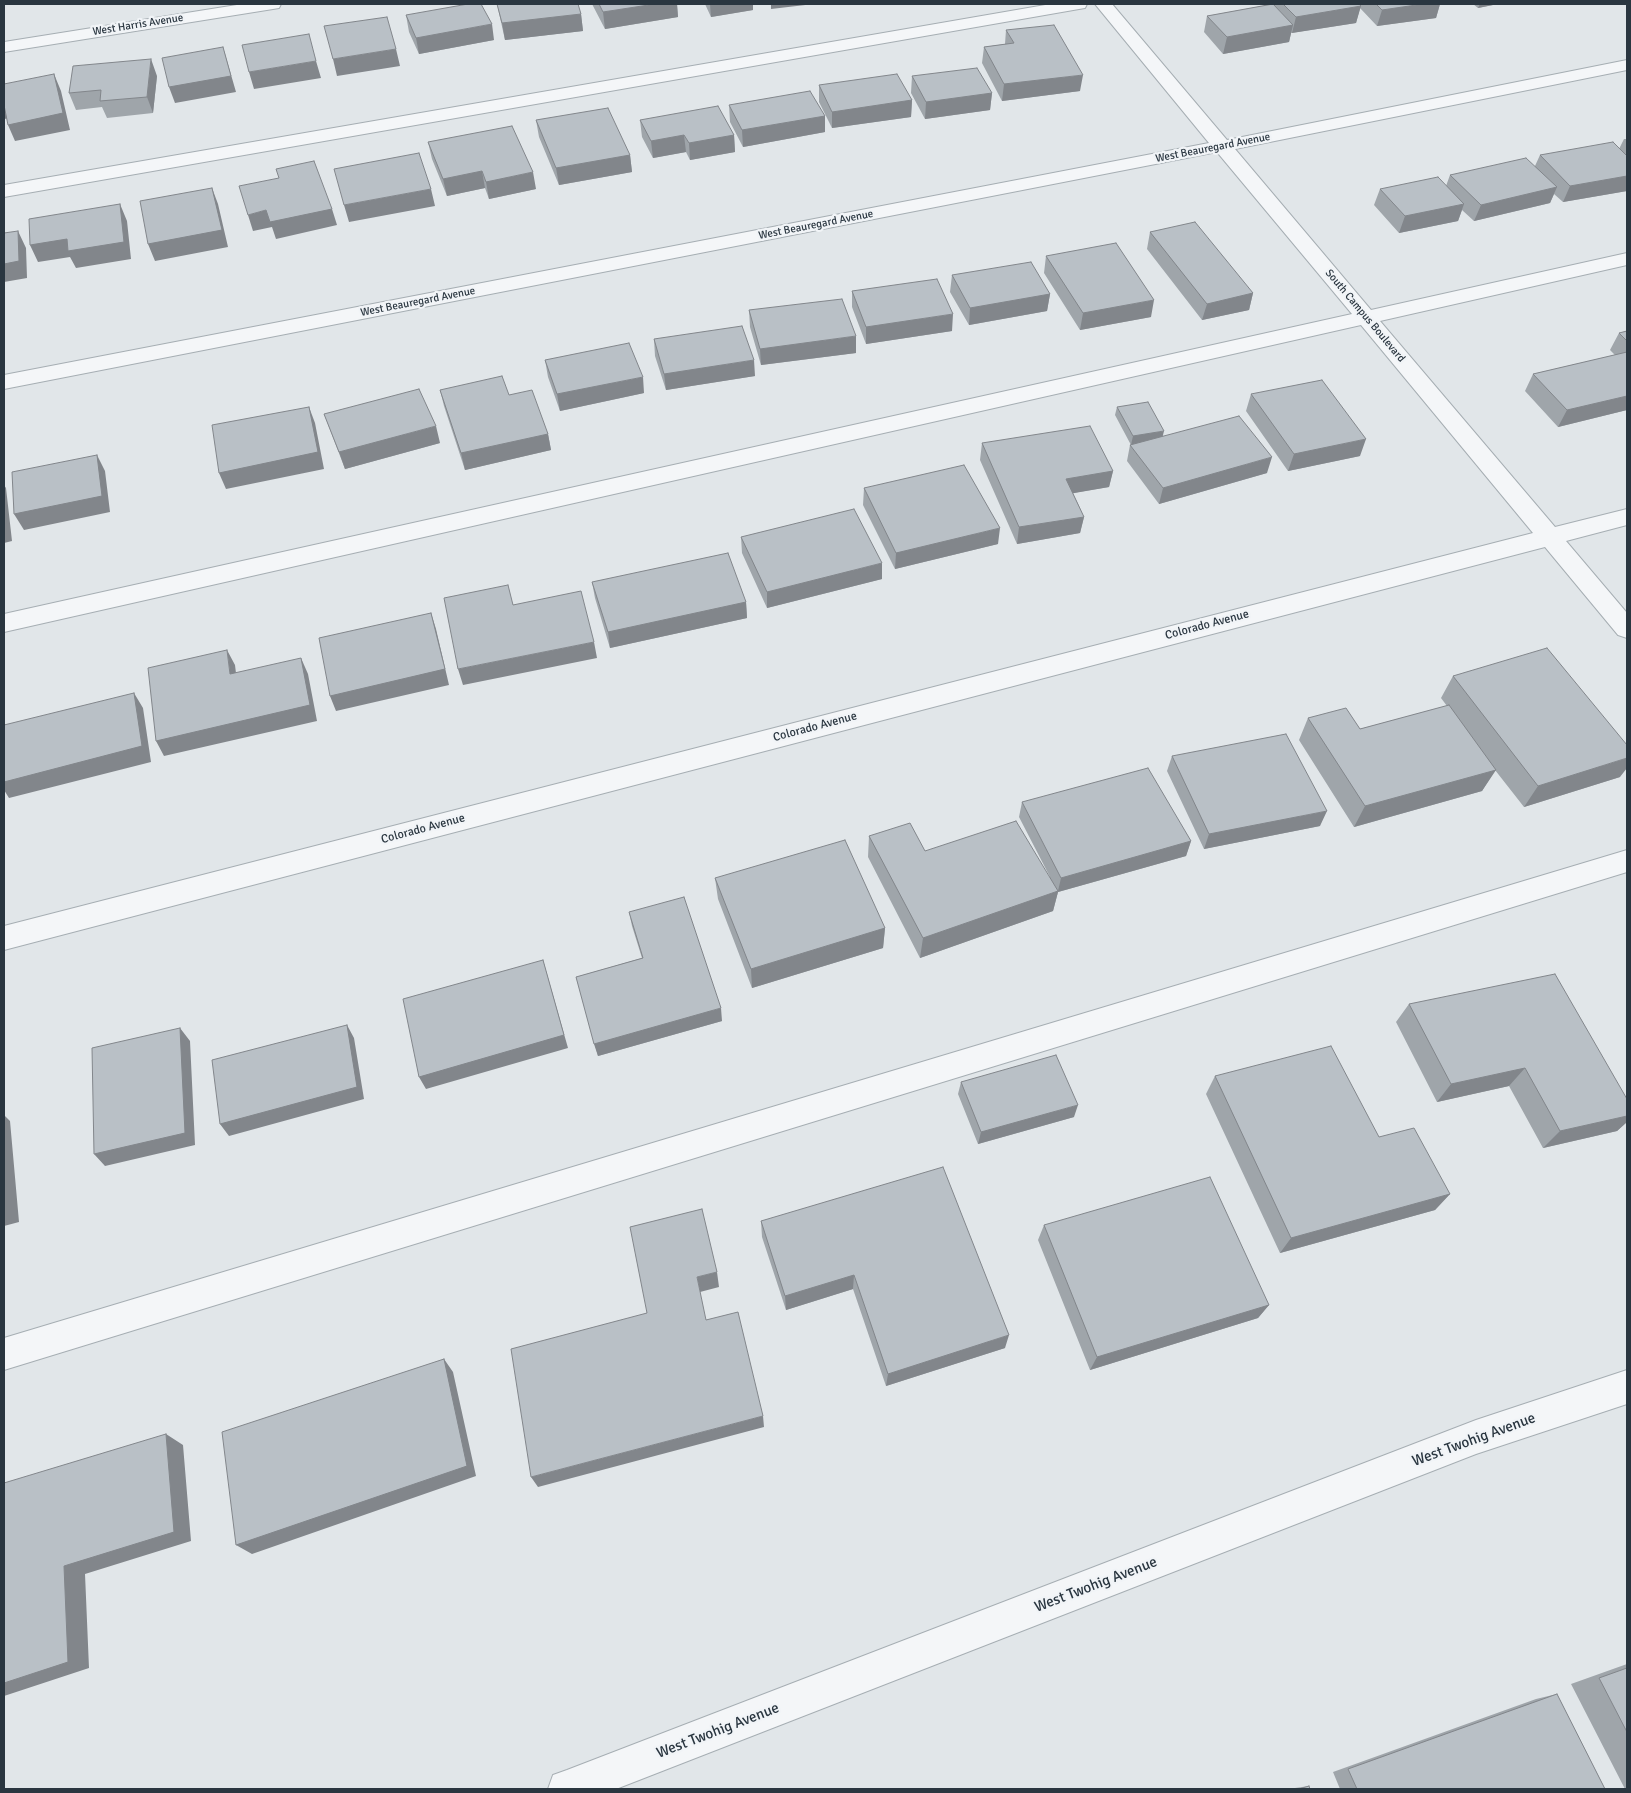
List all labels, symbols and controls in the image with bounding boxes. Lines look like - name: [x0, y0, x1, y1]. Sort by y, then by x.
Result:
- street label: West Harris Avenue: [92, 11, 184, 39]
- street label: West Beauregard Avenue: [1155, 130, 1271, 166]
- street label: West Beauregard Avenue: [758, 207, 874, 243]
- street label: South Campus Boulevard: [1322, 267, 1408, 365]
- street label: West Beauregard Avenue: [360, 284, 476, 320]
- street label: Colorado Avenue: [1164, 607, 1250, 643]
- street label: Colorado Avenue: [772, 709, 858, 745]
- street label: Colorado Avenue: [380, 811, 466, 847]
- street label: West Twohig Avenue: [1410, 1409, 1538, 1471]
- street label: West Twohig Avenue: [1032, 1553, 1160, 1617]
- street label: West Twohig Avenue: [654, 1699, 782, 1763]

